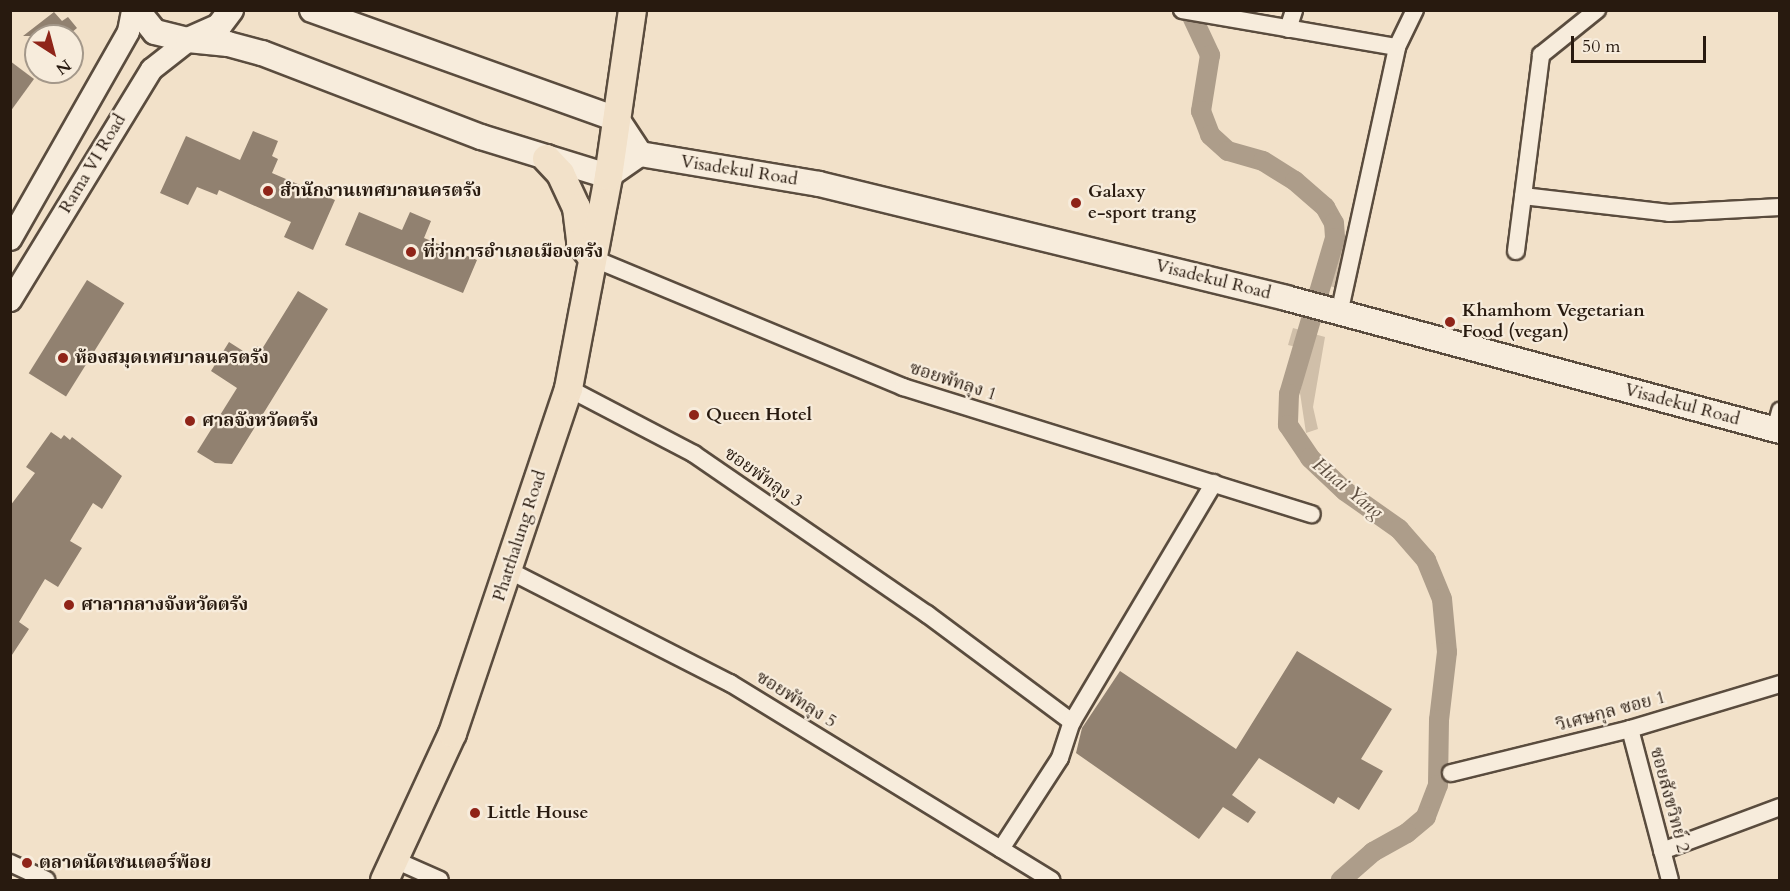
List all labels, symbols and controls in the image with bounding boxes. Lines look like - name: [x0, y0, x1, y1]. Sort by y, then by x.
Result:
- north arrow: [24, 24, 84, 84]
- scale bar: [1574, 24, 1709, 62]
- text: 50 m: [1582, 34, 1621, 59]
- text: N: [51, 54, 75, 80]
- street label: Rama VI Road: [55, 111, 131, 217]
- street label: Visadekul Road: [679, 151, 799, 191]
- place label: สำนักงานเทศบาลนครตรัง: [280, 180, 481, 202]
- place label: Galaxy e-sport trang: [1088, 182, 1196, 224]
- marker: สำนักงานเทศบาลนครตรัง: [261, 184, 275, 198]
- marker: Galaxy e-sport trang: [1069, 196, 1083, 210]
- place label: ที่ว่าการอำเภอเมืองตรัง: [423, 241, 603, 263]
- marker: ที่ว่าการอำเภอเมืองตรัง: [404, 245, 418, 259]
- street label: Visadekul Road: [1153, 255, 1273, 305]
- place label: Khamhom Vegetarian Food (vegan): [1462, 301, 1645, 344]
- marker: Khamhom Vegetarian Food (vegan): [1443, 315, 1457, 329]
- place label: ห้องสมุดเทศบาลนครตรัง: [75, 347, 269, 369]
- marker: ห้องสมุดเทศบาลนครตรัง: [56, 351, 70, 365]
- street label: ซอยพัทลุง 1: [907, 358, 999, 406]
- street label: Visadekul Road: [1622, 379, 1742, 431]
- place label: Queen Hotel: [706, 404, 812, 426]
- marker: Queen Hotel: [687, 408, 701, 422]
- place label: ศาลจังหวัดตรัง: [202, 410, 319, 432]
- marker: ศาลจังหวัดตรัง: [183, 414, 197, 428]
- street label: ซอยพัทลุง 3: [720, 443, 806, 513]
- water label: Huai Yang: [1308, 452, 1388, 524]
- street label: Phatthalung Road: [489, 468, 551, 604]
- place label: ศาลากลางจังหวัดตรัง: [81, 594, 248, 616]
- marker: ศาลากลางจังหวัดตรัง: [62, 598, 76, 612]
- street label: ซอยพัทลุง 5: [752, 667, 840, 733]
- street label: วิเศษกุล ซอย 1: [1554, 687, 1668, 737]
- street label: ซอยสังขวิทย์ 2: [1645, 745, 1693, 855]
- place label: Little House: [487, 802, 588, 824]
- marker: Little House: [468, 806, 482, 820]
- place label: ตลาดนัดเซนเตอร์พ้อย: [39, 852, 211, 874]
- marker: ตลาดนัดเซนเตอร์พ้อย: [20, 856, 34, 870]

